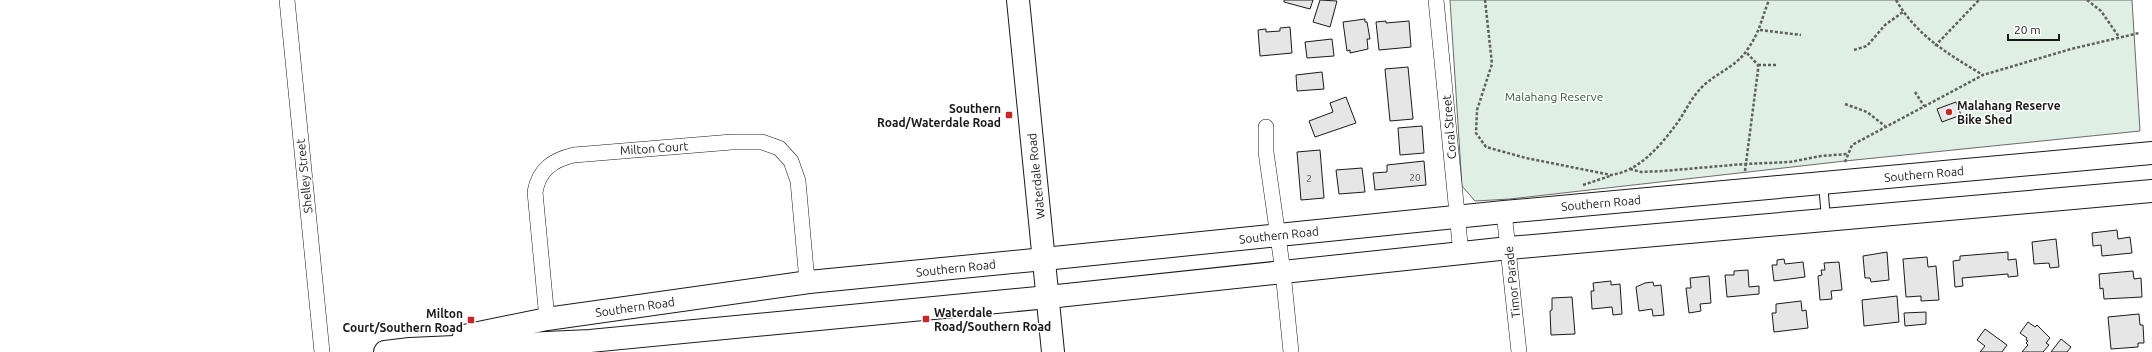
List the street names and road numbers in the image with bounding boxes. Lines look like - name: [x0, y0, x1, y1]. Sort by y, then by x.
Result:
- street label: Coral Street: [1440, 94, 1458, 160]
- street label: Waterdale Road: [1025, 132, 1047, 220]
- street label: Shelley Street: [294, 138, 314, 214]
- street label: Milton Court: [619, 139, 689, 157]
- street label: Southern Road: [1884, 164, 1964, 184]
- street label: Southern Road: [1561, 193, 1641, 213]
- street label: Southern Road: [1238, 224, 1320, 246]
- street label: Timor Parade: [1502, 245, 1522, 319]
- street label: Southern Road: [915, 257, 997, 279]
- street label: Southern Road: [594, 295, 676, 319]

